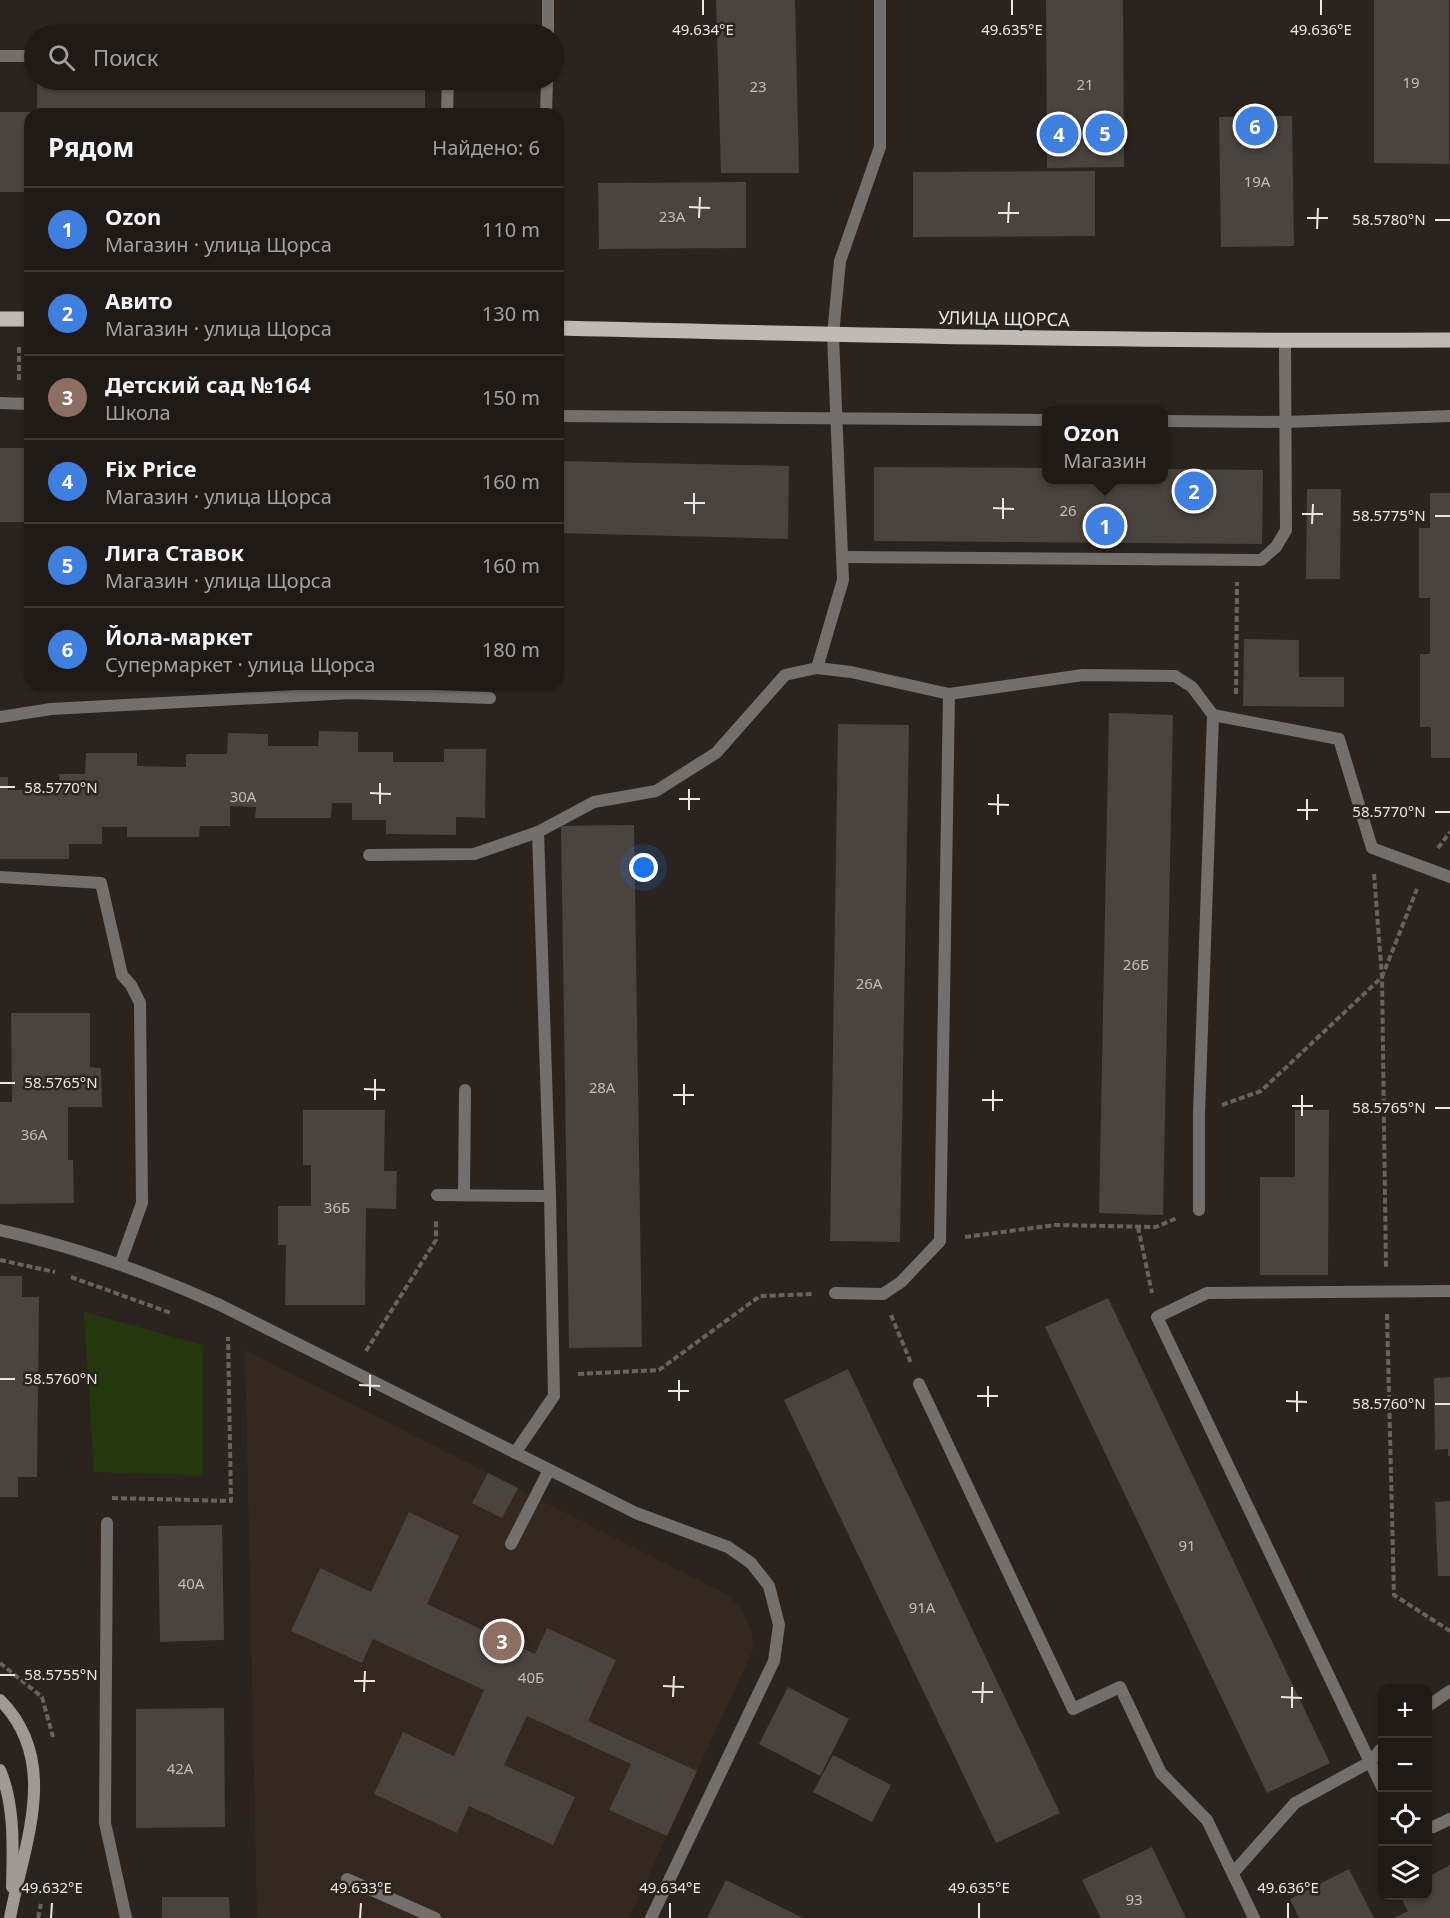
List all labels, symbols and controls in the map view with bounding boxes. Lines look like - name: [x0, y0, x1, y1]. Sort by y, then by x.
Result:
- text: 49.634°E: [672, 19, 734, 39]
- text: 49.635°E: [981, 19, 1043, 39]
- text: 49.636°E: [1290, 19, 1352, 39]
- search box: [24, 24, 564, 90]
- icon: search: [45, 41, 78, 74]
- text: Поиск: [93, 42, 158, 72]
- house number: 19: [1402, 72, 1420, 92]
- house number: 21: [1076, 74, 1094, 94]
- house number: 23: [749, 76, 767, 96]
- pin: 6: [1236, 104, 1274, 148]
- pin: 5: [1086, 110, 1124, 156]
- pin: 4: [1040, 112, 1078, 156]
- text: Рядом: [48, 129, 134, 165]
- text: Найдено: 6: [432, 134, 540, 161]
- house number: 19А: [1244, 171, 1271, 191]
- text: Ozon: [105, 201, 161, 231]
- house number: 23А: [659, 206, 686, 226]
- text: 58.5780°N: [1352, 209, 1426, 229]
- text: 1: [62, 216, 73, 243]
- text: 110 m: [482, 216, 540, 243]
- text: Магазин · улица Щорса: [105, 231, 332, 258]
- text: Авито: [105, 285, 173, 315]
- text: 2: [62, 300, 73, 327]
- text: 130 m: [482, 300, 540, 327]
- street label: УЛИЦА ЩОРСА: [938, 305, 1070, 331]
- text: Магазин · улица Щорса: [105, 315, 332, 342]
- text: Детский сад №164: [105, 369, 311, 399]
- text: 3: [62, 384, 73, 411]
- text: 150 m: [482, 384, 540, 411]
- text: Школа: [105, 399, 171, 426]
- popup: [1042, 406, 1168, 484]
- text: Ozon: [1063, 417, 1120, 447]
- text: Магазин: [1063, 447, 1147, 474]
- text: Fix Price: [105, 453, 197, 483]
- text: 4: [62, 468, 73, 495]
- text: 160 m: [482, 468, 540, 495]
- pin: 2: [1174, 468, 1214, 514]
- text: Магазин · улица Щорса: [105, 483, 332, 510]
- house number: 26: [1059, 500, 1077, 520]
- pin: 1: [1086, 504, 1124, 548]
- text: 58.5775°N: [1352, 505, 1426, 525]
- text: Лига Ставок: [105, 537, 244, 567]
- text: 5: [62, 552, 73, 579]
- text: 160 m: [482, 552, 540, 579]
- text: Магазин · улица Щорса: [105, 567, 332, 594]
- text: Йола-маркет: [105, 621, 252, 651]
- text: 6: [62, 636, 73, 663]
- text: 180 m: [482, 636, 540, 663]
- text: Супермаркет · улица Щорса: [105, 651, 375, 678]
- text: 58.5770°N: [24, 777, 98, 797]
- house number: 30А: [230, 786, 257, 806]
- text: 58.5770°N: [1352, 801, 1426, 821]
- your location: [629, 853, 658, 882]
- house number: 26Б: [1123, 954, 1149, 974]
- house number: 26А: [856, 973, 883, 993]
- text: 58.5765°N: [24, 1072, 98, 1092]
- house number: 28А: [589, 1077, 616, 1097]
- text: 58.5765°N: [1352, 1097, 1426, 1117]
- house number: 36А: [21, 1124, 48, 1144]
- house number: 36Б: [324, 1197, 350, 1217]
- text: 58.5760°N: [24, 1368, 98, 1388]
- text: 58.5760°N: [1352, 1393, 1426, 1413]
- house number: 91: [1178, 1535, 1196, 1555]
- house number: 40А: [178, 1573, 205, 1593]
- house number: 91А: [909, 1597, 936, 1617]
- pin: 3: [482, 1618, 522, 1664]
- text: 58.5755°N: [24, 1664, 98, 1684]
- house number: 40Б: [518, 1667, 544, 1687]
- map controls: [1378, 1684, 1432, 1900]
- button: +: [1378, 1684, 1432, 1738]
- button: −: [1378, 1738, 1432, 1792]
- house number: 42А: [167, 1758, 194, 1778]
- button: locate: [1378, 1792, 1432, 1846]
- button: layers: [1378, 1846, 1432, 1900]
- text: 49.632°E: [21, 1877, 83, 1897]
- text: 49.633°E: [330, 1877, 392, 1897]
- text: 49.634°E: [639, 1877, 701, 1897]
- text: 49.635°E: [948, 1877, 1010, 1897]
- text: 49.636°E: [1257, 1877, 1319, 1897]
- house number: 93: [1125, 1889, 1143, 1909]

